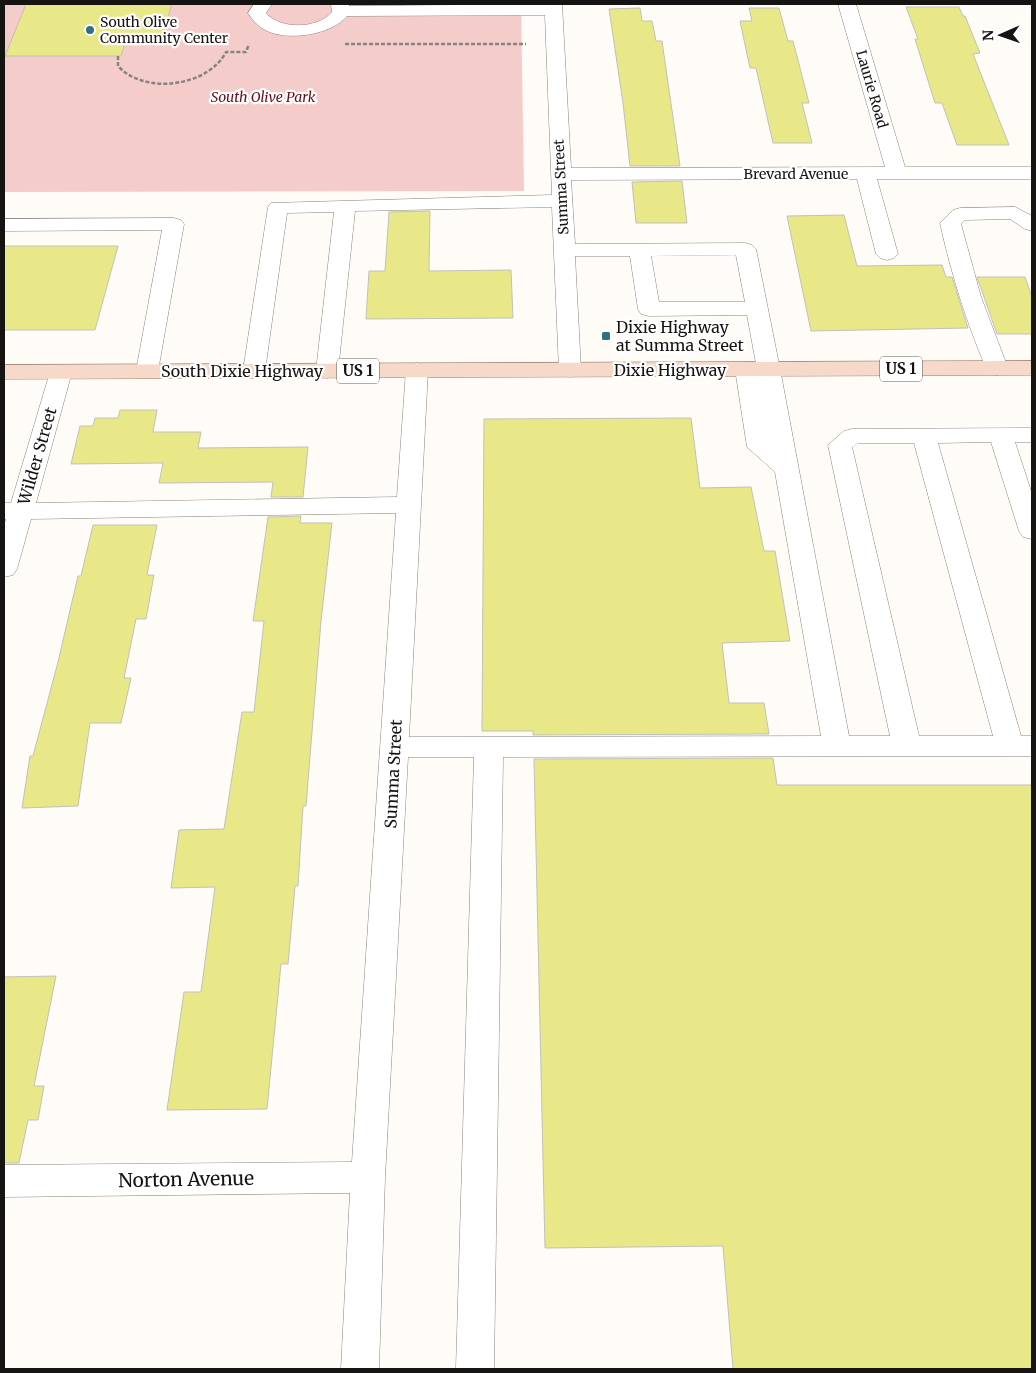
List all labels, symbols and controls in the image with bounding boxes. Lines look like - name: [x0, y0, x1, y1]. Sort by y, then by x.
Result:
- north arrow: [976, 10, 1026, 60]
- place label: South Olive Community Center: [100, 13, 228, 47]
- marker: South Olive Community Center: [84, 24, 96, 36]
- text: N: [979, 30, 997, 41]
- street label: Laurie Road: [852, 48, 892, 131]
- park label: South Olive Park: [211, 88, 316, 106]
- street label: Summa Street: [549, 138, 572, 235]
- street label: Brevard Avenue: [744, 165, 848, 183]
- place label: Dixie Highway at Summa Street: [616, 317, 744, 355]
- marker: Dixie Highway at Summa Street: [600, 330, 612, 342]
- road number: US 1: [880, 356, 922, 382]
- road number: US 1: [337, 358, 379, 384]
- street label: Dixie Highway: [614, 360, 727, 380]
- street label: South Dixie Highway: [161, 361, 324, 381]
- street label: Wilder Street: [13, 404, 61, 508]
- street label: Summa Street: [380, 718, 406, 829]
- street label: Norton Avenue: [118, 1166, 254, 1192]

